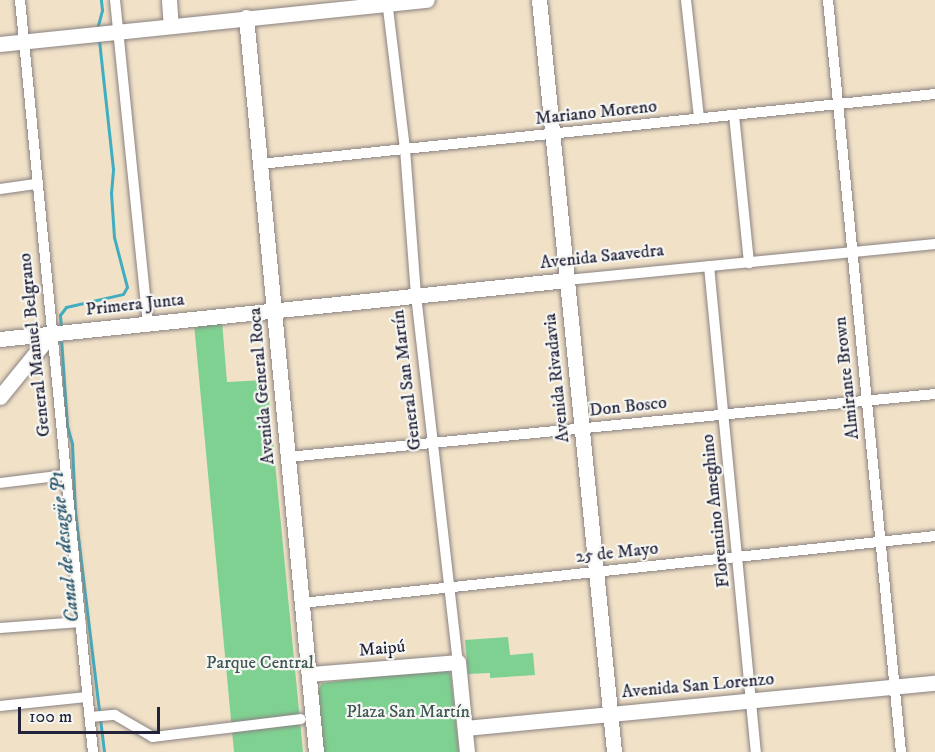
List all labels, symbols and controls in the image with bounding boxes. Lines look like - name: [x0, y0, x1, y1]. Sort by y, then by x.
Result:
- street label: Mariano Moreno: [534, 96, 658, 130]
- street label: Avenida Saavedra: [539, 240, 665, 274]
- street label: General Manuel Belgrano: [15, 252, 55, 438]
- street label: Primera Junta: [85, 289, 185, 321]
- street label: Avenida General Roca: [244, 307, 280, 465]
- street label: General San Martín: [388, 309, 426, 451]
- street label: Avenida Rivadavia: [539, 312, 575, 444]
- street label: Almirante Brown: [830, 316, 864, 440]
- street label: Don Bosco: [588, 392, 668, 422]
- street label: Florentino Ameghino: [697, 433, 735, 589]
- water label: Canal de desagüe P1: [45, 470, 85, 624]
- street label: 25 de Mayo: [575, 538, 659, 568]
- street label: Maipú: [358, 636, 406, 662]
- park label: Parque Central: [206, 652, 314, 674]
- street label: Avenida San Lorenzo: [621, 669, 775, 703]
- scale bar: [21, 695, 164, 733]
- park label: Plaza San Martín: [346, 701, 470, 723]
- text: 100 m: [29, 706, 72, 728]

